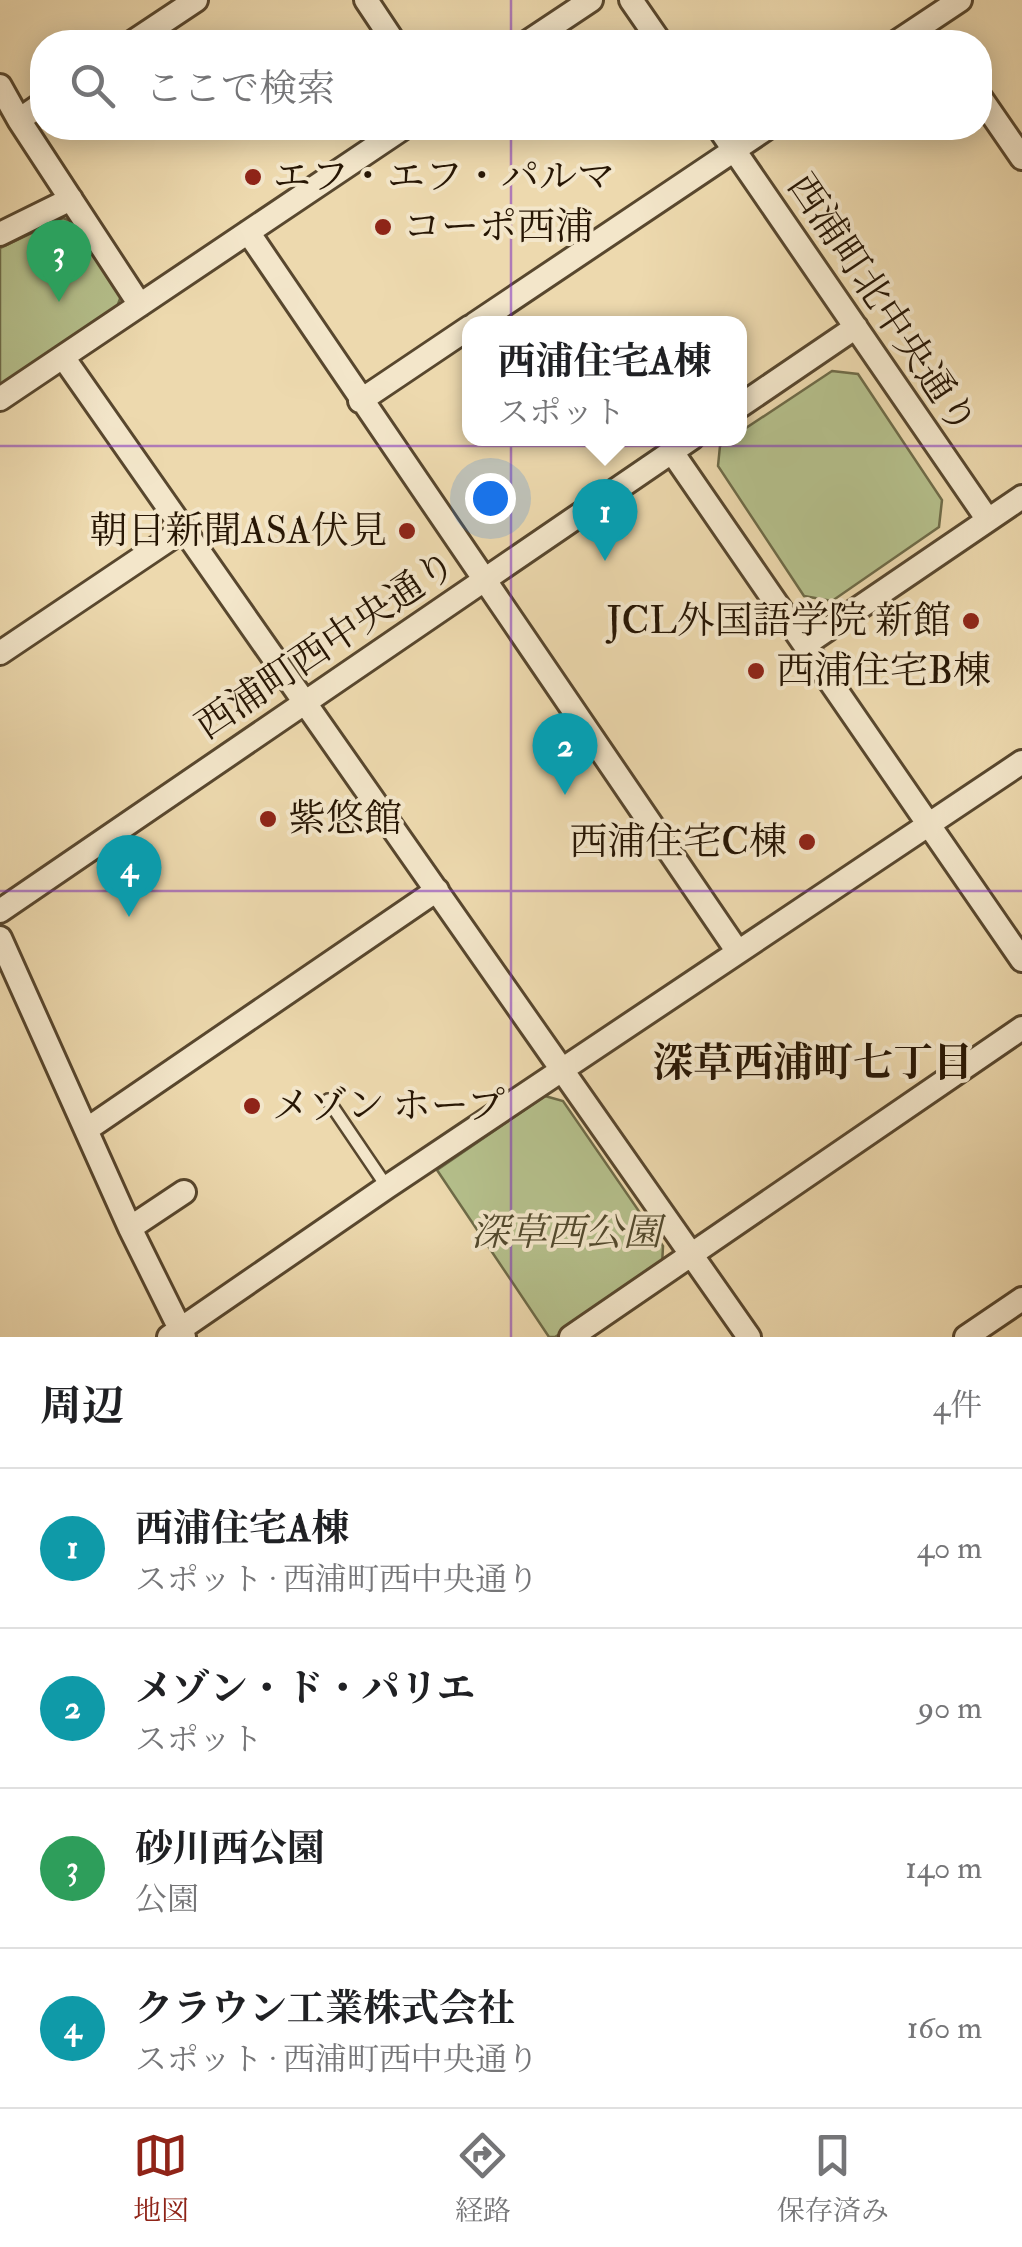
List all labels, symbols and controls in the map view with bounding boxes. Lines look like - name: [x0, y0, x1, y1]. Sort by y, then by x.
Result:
- search box: [30, 30, 992, 140]
- icon: search: [65, 58, 120, 113]
- text: ここで検索: [145, 65, 335, 113]
- place label: エフ・エフ・パルマ: [273, 153, 615, 201]
- street label: 西浦町北中央通り: [777, 165, 987, 443]
- marker: エフ・エフ・パルマ: [242, 166, 264, 188]
- place label: コーポ西浦: [403, 203, 593, 251]
- marker: コーポ西浦: [372, 216, 394, 238]
- pin: 3: [27, 220, 92, 302]
- popup: [462, 316, 747, 446]
- text: 西浦住宅A棟: [497, 338, 712, 386]
- text: スポット: [497, 393, 625, 433]
- your location: [465, 473, 516, 524]
- pin: 1: [572, 478, 638, 561]
- place label: 朝日新聞ASA伏見: [90, 507, 387, 555]
- marker: 朝日新聞ASA伏見: [396, 520, 418, 542]
- street label: 西浦町西中央通り: [187, 540, 465, 750]
- place label: JCL外国語学院 新館: [606, 597, 951, 645]
- marker: JCL外国語学院 新館: [960, 610, 982, 632]
- place label: 西浦住宅B棟: [776, 647, 991, 695]
- marker: 西浦住宅B棟: [745, 660, 767, 682]
- pin: 2: [532, 712, 598, 795]
- place label: 紫悠館: [288, 795, 402, 843]
- marker: 紫悠館: [257, 808, 279, 830]
- place label: 西浦住宅C棟: [569, 818, 787, 866]
- marker: 西浦住宅C棟: [796, 831, 818, 853]
- pin: 4: [96, 834, 162, 917]
- district label: 深草西浦町七丁目: [653, 1038, 973, 1089]
- place label: メゾン ホープ: [272, 1082, 505, 1130]
- marker: メゾン ホープ: [241, 1095, 263, 1117]
- park label: 深草西公園: [471, 1209, 667, 1257]
- text: 周辺: [40, 1381, 124, 1433]
- text: 4件: [933, 1386, 982, 1426]
- text: 西浦住宅A棟: [135, 1505, 349, 1553]
- text: 1: [67, 1528, 78, 1568]
- text: 40 m: [917, 1528, 982, 1568]
- text: スポット · 西浦町西中央通り: [135, 1560, 539, 1600]
- text: メゾン・ド・パリエ: [135, 1665, 475, 1713]
- text: 2: [64, 1688, 81, 1728]
- text: 90 m: [918, 1688, 982, 1728]
- text: スポット: [135, 1720, 263, 1760]
- text: 砂川西公園: [135, 1825, 325, 1873]
- text: 3: [66, 1848, 79, 1888]
- text: 140 m: [905, 1848, 982, 1888]
- text: 公園: [135, 1880, 199, 1920]
- text: クラウン工業株式会社: [135, 1985, 515, 2033]
- text: 4: [64, 2008, 81, 2048]
- text: 160 m: [907, 2008, 982, 2048]
- text: スポット · 西浦町西中央通り: [135, 2040, 539, 2080]
- tab: 地図: [133, 2128, 189, 2229]
- tab: 経路: [455, 2128, 511, 2229]
- tab: 保存済み: [777, 2128, 889, 2229]

